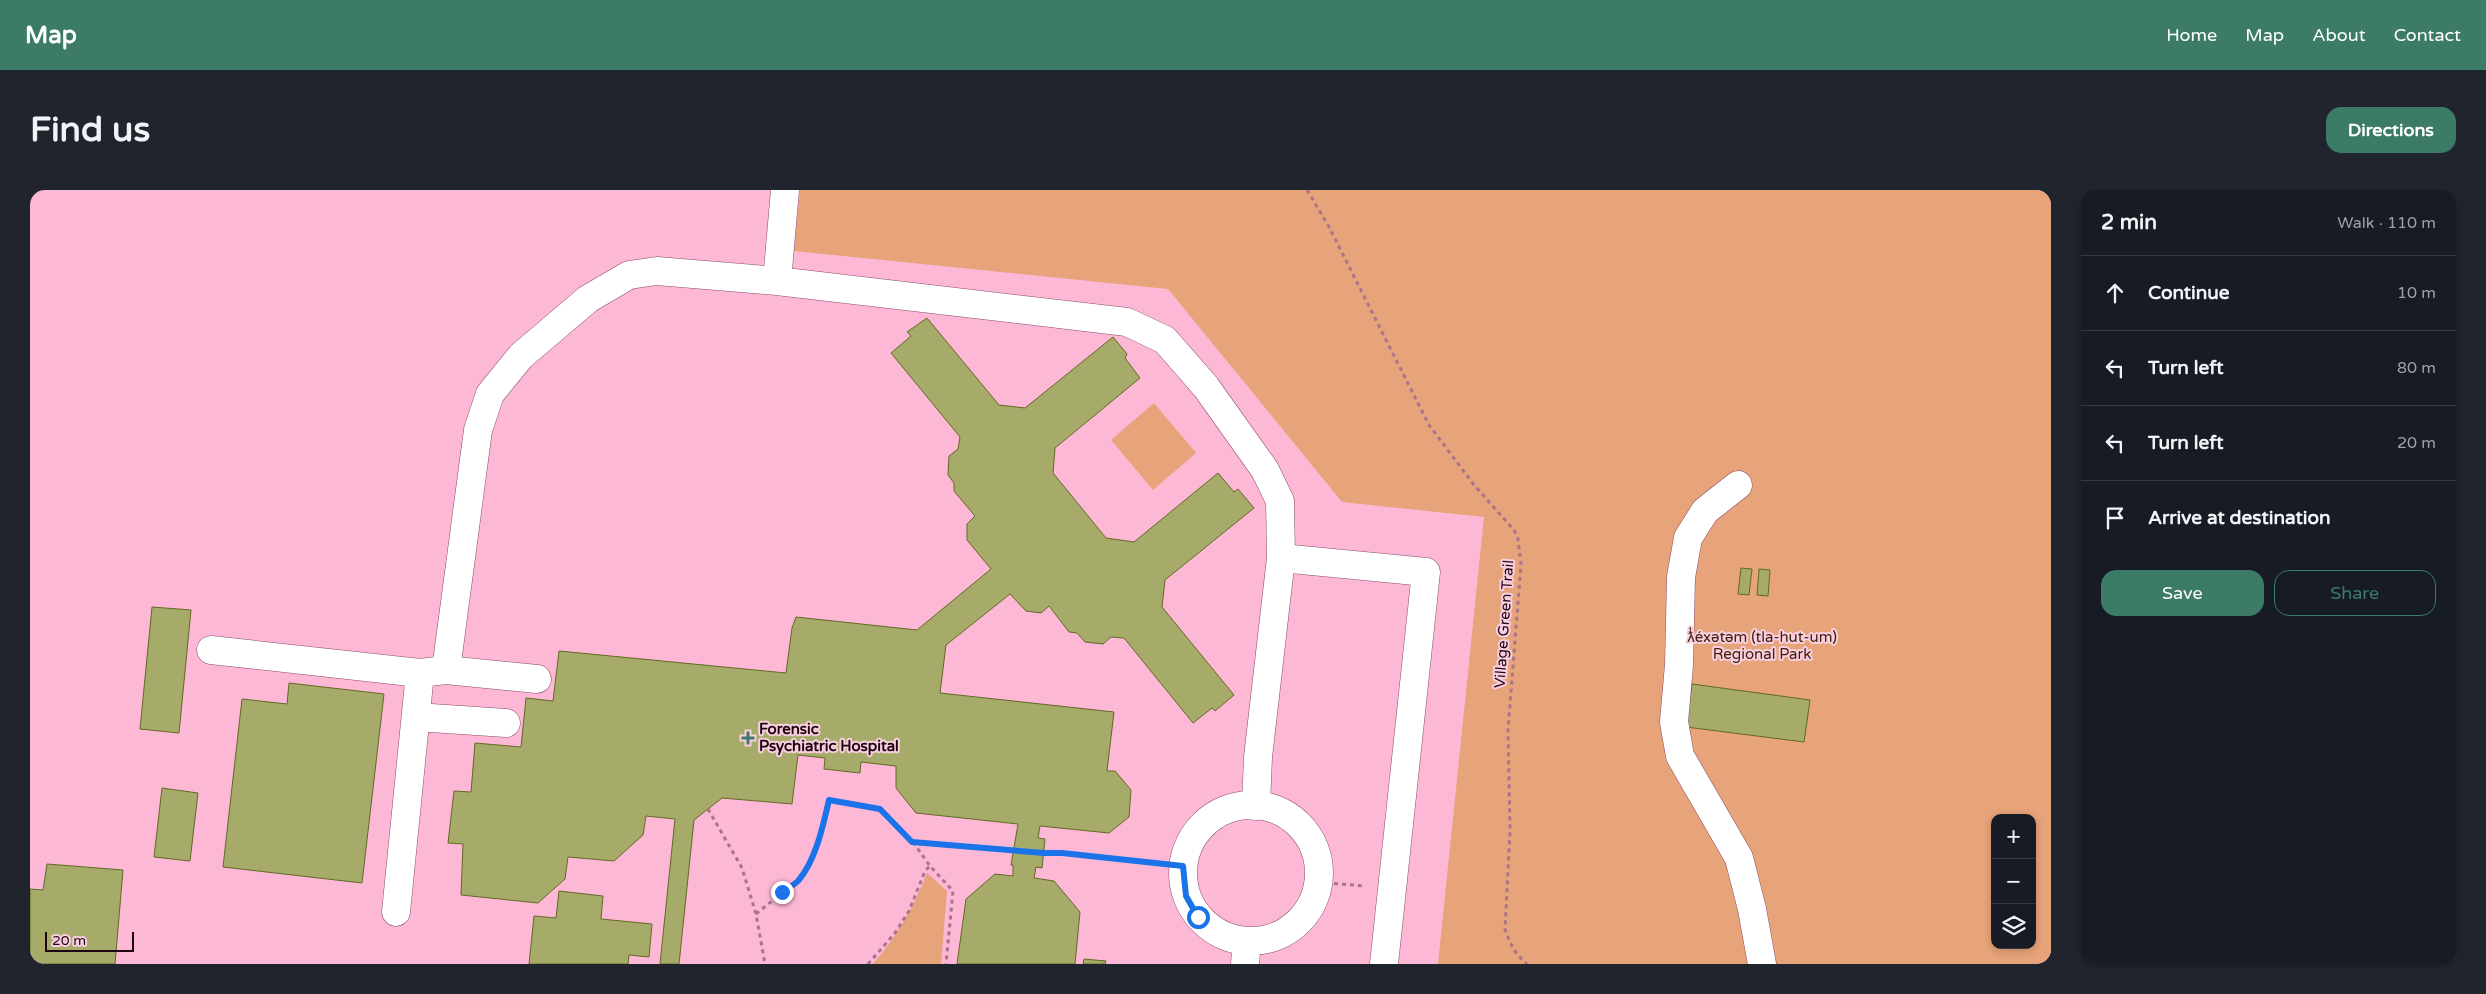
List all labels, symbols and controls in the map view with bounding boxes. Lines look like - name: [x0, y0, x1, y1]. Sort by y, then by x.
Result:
- text: Map: [25, 21, 77, 50]
- text: Home: [2166, 24, 2217, 46]
- text: Map: [2245, 24, 2284, 46]
- text: About: [2312, 24, 2366, 46]
- text: Contact: [2394, 24, 2461, 46]
- button: Directions: [2326, 107, 2456, 153]
- text: Find us: [30, 109, 150, 151]
- text: 2 min: [2101, 210, 2157, 235]
- text: Walk · 110 m: [2337, 213, 2436, 233]
- icon: ahead: [2101, 279, 2129, 307]
- text: Continue: [2148, 282, 2230, 304]
- text: 10 m: [2397, 283, 2436, 303]
- icon: left: [2101, 354, 2129, 382]
- text: Turn left: [2148, 357, 2224, 379]
- text: 80 m: [2397, 358, 2436, 378]
- icon: left: [2101, 429, 2129, 457]
- text: Turn left: [2148, 432, 2224, 454]
- text: 20 m: [2397, 433, 2436, 453]
- icon: arrive: [2101, 504, 2129, 532]
- text: Arrive at destination: [2148, 507, 2331, 529]
- street label: Village Green Trail: [1491, 559, 1517, 689]
- button: Save: [2101, 570, 2264, 616]
- button: Share: [2274, 570, 2436, 616]
- park label: ƛ̓éxətəm (tla-hut-um) Regional Park: [1687, 627, 1837, 663]
- place label: Forensic Psychiatric Hospital: [759, 720, 899, 756]
- marker: Forensic Psychiatric Hospital: [741, 731, 755, 745]
- map controls: [1991, 814, 2036, 949]
- button: +: [1991, 814, 2036, 859]
- button: −: [1991, 859, 2036, 904]
- route end: [771, 881, 794, 904]
- button: layers: [1991, 904, 2036, 949]
- route start: [1187, 906, 1210, 929]
- scale bar: [45, 929, 134, 952]
- text: 20 m: [52, 932, 86, 949]

